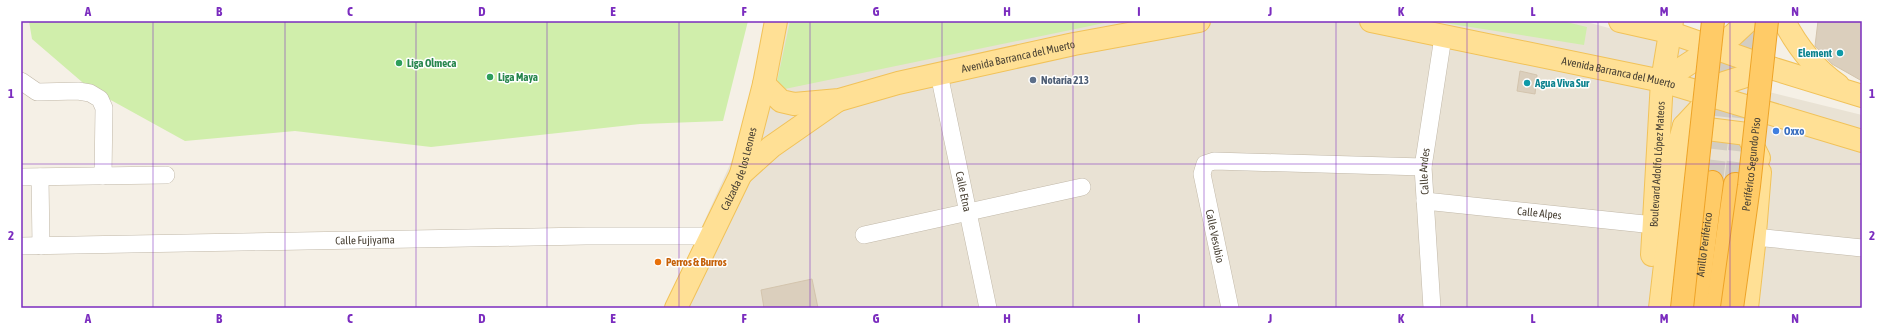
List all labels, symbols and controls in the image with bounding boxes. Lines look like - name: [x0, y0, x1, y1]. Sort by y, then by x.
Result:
- text: A: [84, 4, 92, 19]
- text: B: [216, 4, 223, 19]
- text: C: [347, 4, 353, 19]
- text: D: [478, 4, 486, 19]
- text: E: [610, 4, 616, 19]
- text: F: [741, 4, 747, 19]
- text: G: [873, 4, 880, 19]
- text: H: [1003, 4, 1011, 19]
- text: I: [1137, 4, 1141, 19]
- text: J: [1267, 4, 1272, 19]
- text: K: [1398, 4, 1405, 19]
- text: L: [1530, 4, 1536, 19]
- text: M: [1660, 4, 1669, 19]
- text: N: [1791, 4, 1799, 19]
- street label: Avenida Barranca del Muerto: [960, 38, 1076, 75]
- place label: Element: [1798, 47, 1833, 59]
- marker: Element: [1835, 48, 1845, 58]
- street label: Avenida Barranca del Muerto: [1561, 54, 1677, 91]
- place label: Liga Olmeca: [407, 57, 456, 69]
- marker: Liga Olmeca: [394, 58, 404, 68]
- place label: Liga Maya: [498, 71, 538, 83]
- marker: Liga Maya: [485, 72, 495, 82]
- place label: Notaría 213: [1041, 74, 1089, 86]
- marker: Notaría 213: [1028, 75, 1038, 85]
- place label: Agua Viva Sur: [1534, 77, 1590, 89]
- marker: Agua Viva Sur: [1522, 78, 1532, 88]
- text: 1: [8, 86, 14, 101]
- text: 1: [1869, 86, 1875, 101]
- street label: Boulevard Adolfo López Mateos: [1648, 101, 1667, 227]
- street label: Periférico Segundo Piso: [1740, 117, 1762, 212]
- place label: Oxxo: [1784, 125, 1804, 137]
- street label: Calzada de los Leones: [718, 126, 759, 212]
- marker: Oxxo: [1771, 126, 1781, 136]
- street label: Calle Andes: [1417, 147, 1432, 195]
- street label: Calle Etna: [954, 170, 974, 213]
- street label: Calle Alpes: [1516, 205, 1562, 221]
- street label: Calle Vesubio: [1203, 208, 1227, 264]
- street label: Anillo Periférico: [1694, 212, 1714, 277]
- text: 2: [8, 228, 14, 243]
- text: 2: [1869, 228, 1875, 243]
- street label: Calle Fujiyama: [335, 233, 395, 246]
- place label: Perros & Burros: [666, 256, 727, 268]
- marker: Perros & Burros: [653, 257, 663, 267]
- text: A: [84, 311, 92, 326]
- text: B: [216, 311, 223, 326]
- text: C: [347, 311, 353, 326]
- text: D: [478, 311, 486, 326]
- text: E: [610, 311, 616, 326]
- text: F: [741, 311, 747, 326]
- text: G: [873, 311, 880, 326]
- text: H: [1003, 311, 1011, 326]
- text: I: [1137, 311, 1141, 326]
- text: J: [1267, 311, 1272, 326]
- text: K: [1398, 311, 1405, 326]
- text: L: [1530, 311, 1536, 326]
- text: M: [1660, 311, 1669, 326]
- text: N: [1791, 311, 1799, 326]

